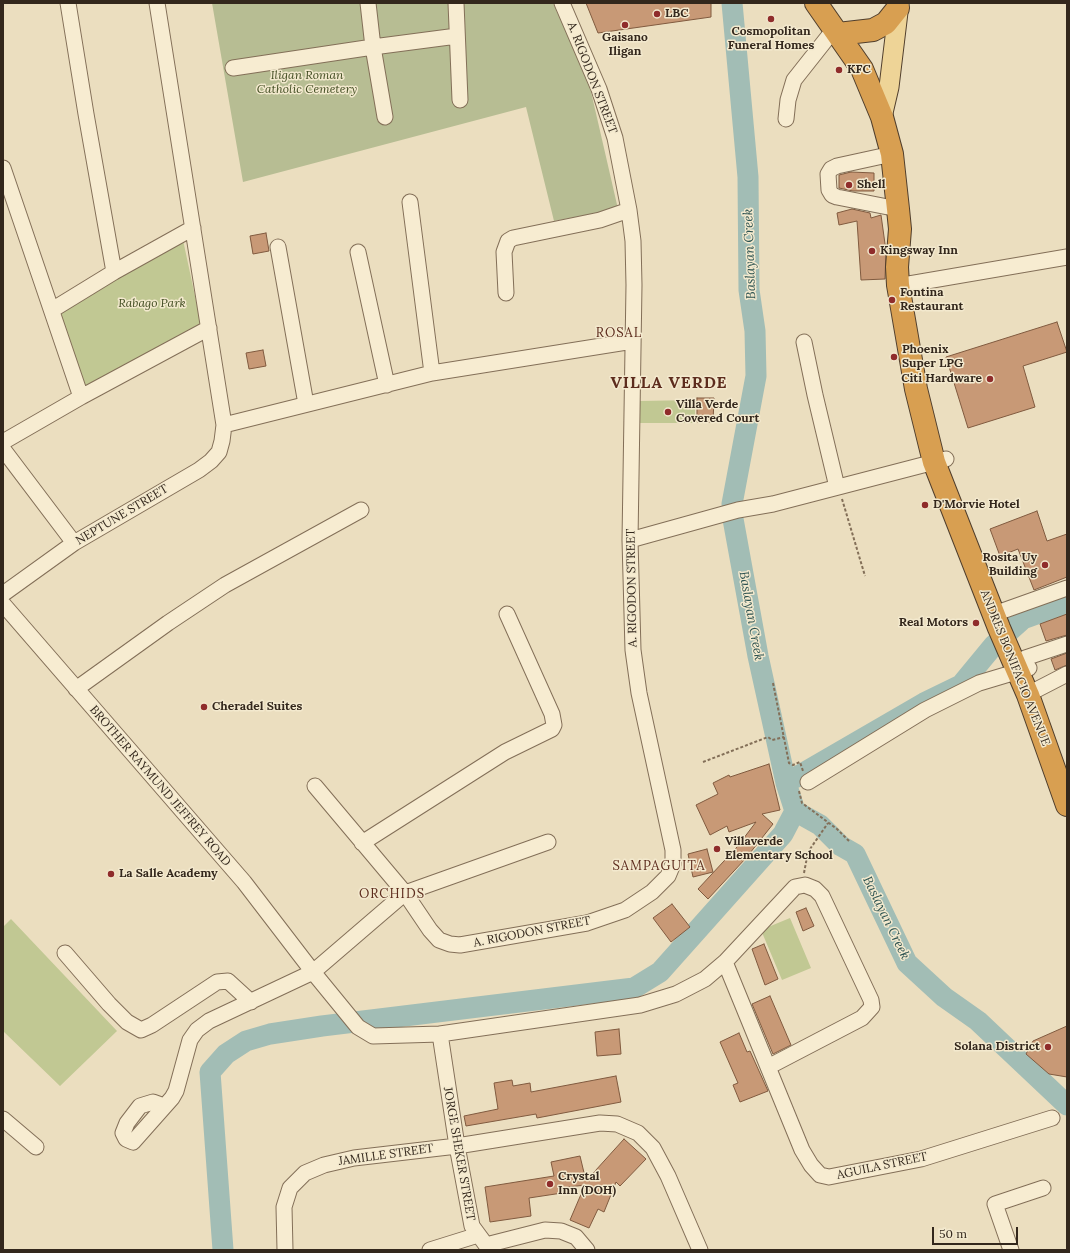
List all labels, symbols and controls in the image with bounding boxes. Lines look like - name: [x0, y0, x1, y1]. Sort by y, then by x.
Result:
- place label: LBC: [665, 7, 688, 21]
- marker: LBC: [652, 9, 662, 19]
- marker: Cosmopolitan Funeral Homes: [766, 14, 776, 24]
- street label: A. RIGODON STREET: [564, 20, 620, 136]
- marker: Gaisano Iligan: [620, 20, 630, 30]
- place label: Cosmopolitan Funeral Homes: [728, 25, 814, 53]
- place label: Gaisano Iligan: [602, 31, 648, 59]
- place label: KFC: [847, 63, 871, 77]
- marker: KFC: [834, 65, 844, 75]
- park label: Iligan Roman Catholic Cemetery: [257, 69, 357, 97]
- place label: Shell: [857, 178, 886, 192]
- marker: Shell: [844, 180, 854, 190]
- water label: Baslayan Creek: [741, 208, 759, 300]
- place label: Kingsway Inn: [880, 244, 958, 258]
- marker: Kingsway Inn: [867, 246, 877, 256]
- place label: Fontina Restaurant: [900, 286, 964, 314]
- marker: Fontina Restaurant: [887, 295, 897, 305]
- park label: Rabago Park: [118, 297, 186, 311]
- district label: ROSAL: [596, 325, 642, 341]
- place label: Phoenix Super LPG: [902, 343, 963, 371]
- marker: Phoenix Super LPG: [889, 352, 899, 362]
- place label: Citi Hardware: [901, 372, 982, 386]
- district label: VILLA VERDE: [610, 373, 728, 393]
- marker: Citi Hardware: [985, 374, 995, 384]
- place label: Villa Verde Covered Court: [676, 398, 759, 426]
- marker: Villa Verde Covered Court: [663, 407, 673, 417]
- street label: NEPTUNE STREET: [73, 482, 171, 548]
- place label: D'Morvie Hotel: [933, 498, 1020, 512]
- marker: D'Morvie Hotel: [920, 500, 930, 510]
- street label: A. RIGODON STREET: [624, 529, 640, 647]
- place label: Rosita Uy Building: [983, 551, 1037, 579]
- marker: Rosita Uy Building: [1040, 560, 1050, 570]
- water label: Baslayan Creek: [735, 570, 767, 662]
- street label: ANDRES BONIFACIO AVENUE: [977, 588, 1053, 748]
- place label: Real Motors: [899, 616, 968, 630]
- marker: Real Motors: [971, 618, 981, 628]
- place label: Cheradel Suites: [212, 700, 302, 714]
- marker: Cheradel Suites: [199, 702, 209, 712]
- street label: BROTHER RAYMUND JEFFREY ROAD: [86, 703, 234, 869]
- place label: Villaverde Elementary School: [725, 835, 833, 863]
- marker: Villaverde Elementary School: [712, 844, 722, 854]
- district label: SAMPAGUITA: [612, 858, 706, 874]
- place label: La Salle Academy: [119, 867, 218, 881]
- marker: La Salle Academy: [106, 869, 116, 879]
- water label: Baslayan Creek: [859, 874, 913, 962]
- district label: ORCHIDS: [359, 886, 425, 902]
- street label: A. RIGODON STREET: [472, 914, 592, 950]
- place label: Solana District: [954, 1040, 1040, 1054]
- marker: Solana District: [1043, 1042, 1053, 1052]
- street label: JORGE SHEKER STREET: [440, 1086, 478, 1222]
- street label: JAMILLE STREET: [338, 1141, 434, 1169]
- street label: AGUILA STREET: [835, 1149, 929, 1183]
- place label: Crystal Inn (DOH): [558, 1170, 616, 1198]
- marker: Crystal Inn (DOH): [545, 1179, 555, 1189]
- scale bar: [934, 1219, 1020, 1245]
- text: 50 m: [939, 1226, 967, 1241]

